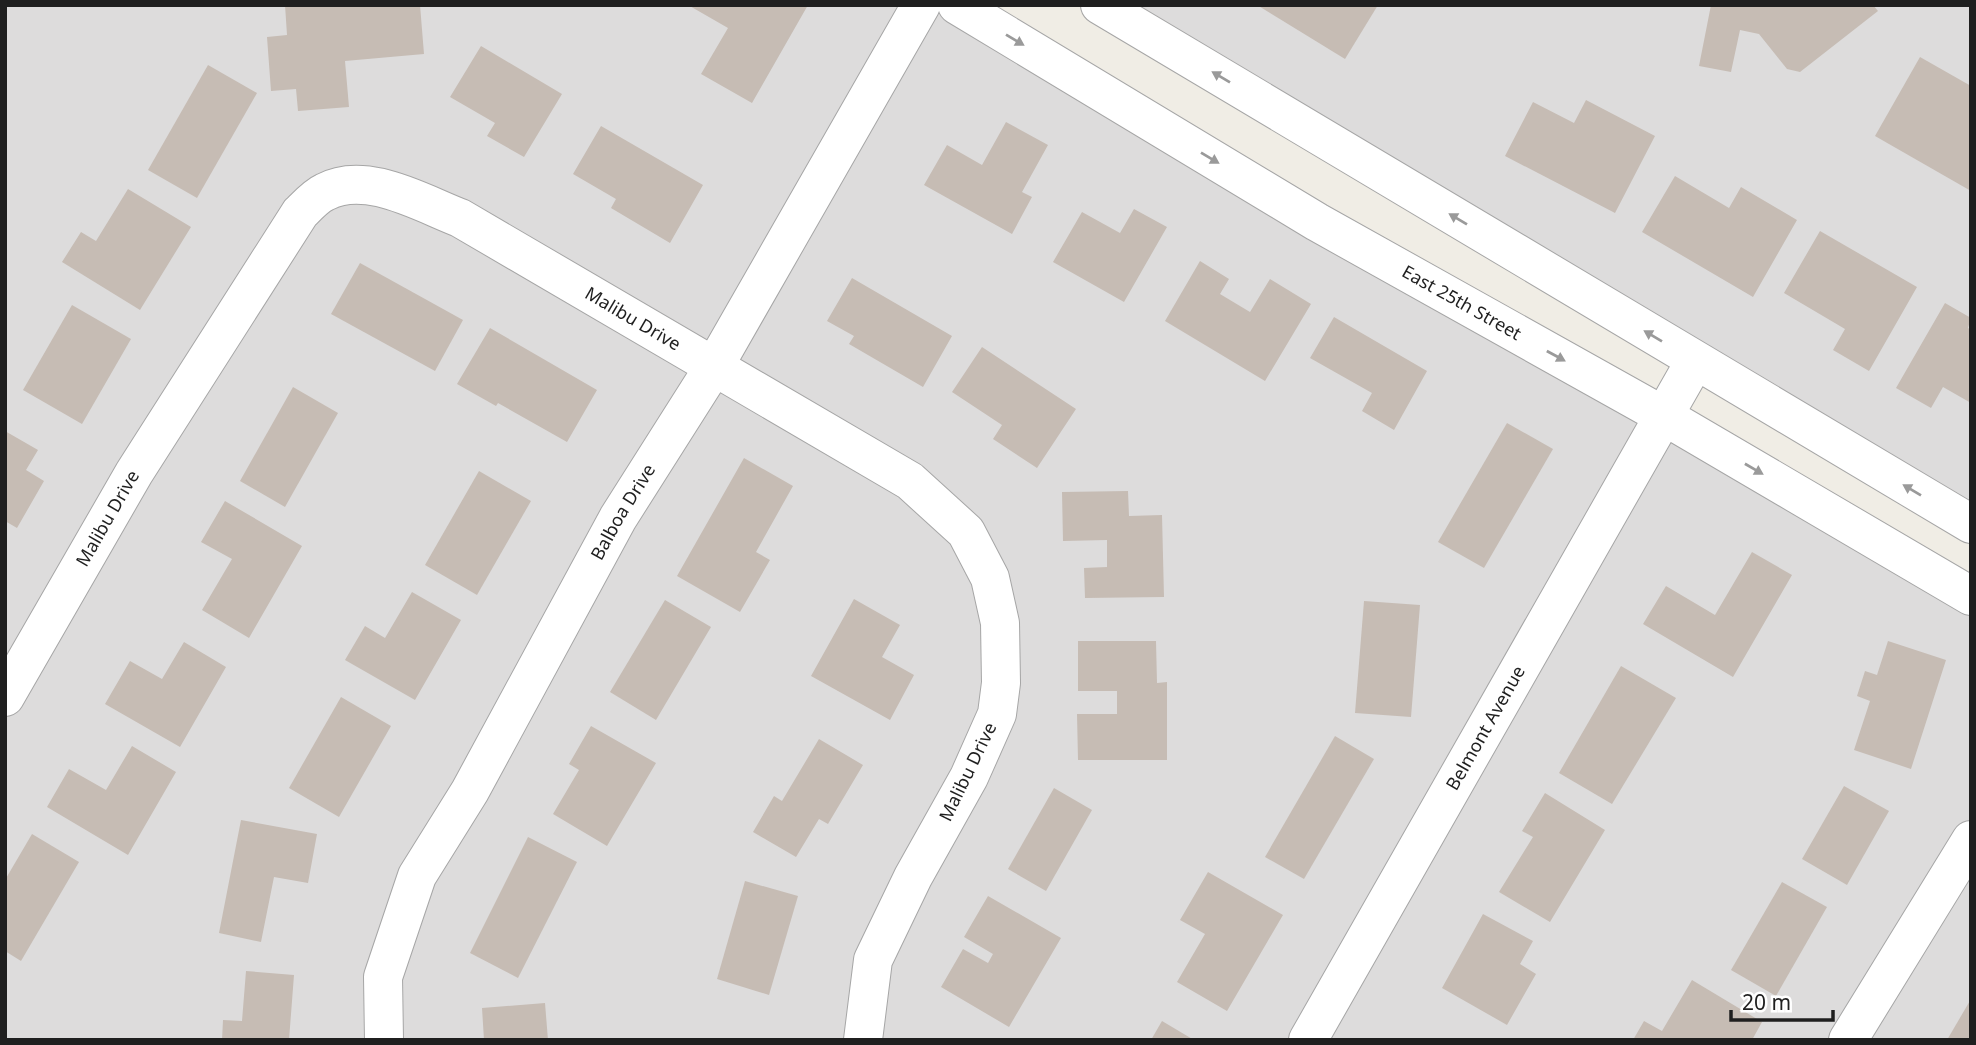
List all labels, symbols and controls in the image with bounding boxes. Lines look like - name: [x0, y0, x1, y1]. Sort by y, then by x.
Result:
- one-way arrow: [1006, 34, 1025, 47]
- one-way arrow: [1211, 71, 1230, 84]
- one-way arrow: [1201, 152, 1220, 164]
- one-way arrow: [1448, 213, 1467, 226]
- street label: East 25th Street: [1398, 259, 1526, 345]
- street label: Malibu Drive: [581, 281, 686, 356]
- one-way arrow: [1644, 330, 1663, 342]
- one-way arrow: [1547, 350, 1566, 362]
- street label: Balboa Drive: [585, 459, 660, 564]
- one-way arrow: [1744, 463, 1763, 475]
- street label: Malibu Drive: [70, 466, 144, 570]
- one-way arrow: [1903, 483, 1922, 496]
- street label: Belmont Avenue: [1440, 661, 1530, 794]
- street label: Malibu Drive: [933, 718, 1001, 825]
- scale bar: [1731, 978, 1832, 1022]
- text: 20 m: [1742, 988, 1791, 1016]

